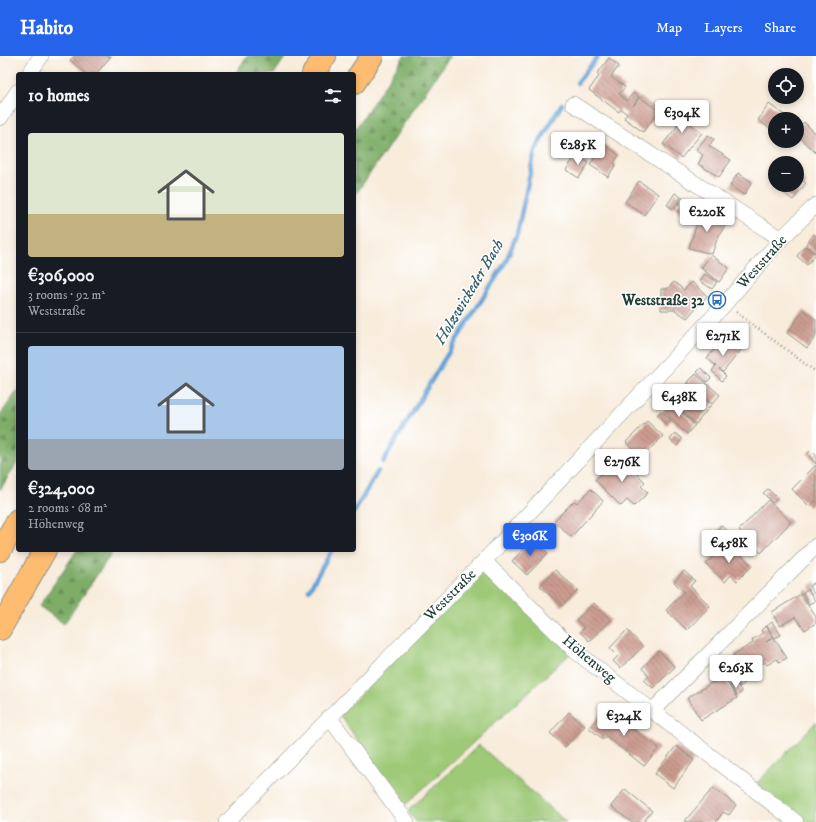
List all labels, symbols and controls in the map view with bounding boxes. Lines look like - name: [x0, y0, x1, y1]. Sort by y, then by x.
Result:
- text: Habito: [20, 17, 73, 40]
- text: Map: [656, 19, 682, 37]
- text: Layers: [704, 19, 742, 37]
- text: Share: [764, 19, 796, 37]
- map controls: [768, 68, 804, 192]
- button: locate: [768, 68, 804, 104]
- text: 10 homes: [28, 85, 90, 107]
- icon: filters: [322, 85, 344, 107]
- pin: €304K: [654, 100, 710, 134]
- text: €304K: [664, 105, 700, 121]
- button: +: [768, 112, 804, 148]
- pin: €285K: [550, 132, 606, 166]
- text: €285K: [560, 137, 596, 153]
- button: −: [768, 156, 804, 192]
- icon: home: [150, 159, 222, 231]
- pin: €220K: [679, 199, 735, 233]
- text: €220K: [689, 204, 725, 220]
- street label: Weststraße: [732, 231, 791, 294]
- water label: Holzwickeder Bach: [429, 236, 508, 349]
- text: €306,000: [28, 265, 94, 287]
- text: 3 rooms · 92 m²: [28, 287, 105, 303]
- bus stop icon: Weststraße 32: [707, 290, 727, 310]
- place label: Weststraße 32: [621, 291, 705, 310]
- text: Weststraße: [28, 303, 85, 319]
- pin: €271K: [695, 323, 751, 357]
- text: €271K: [706, 328, 740, 344]
- icon: home: [150, 372, 222, 444]
- pin: €438K: [651, 384, 707, 418]
- text: €438K: [661, 389, 697, 405]
- pin: €276K: [594, 449, 650, 483]
- text: €276K: [604, 454, 640, 470]
- text: €324,000: [28, 478, 95, 500]
- text: 2 rooms · 68 m²: [28, 500, 107, 516]
- text: Höhenweg: [28, 516, 84, 532]
- pin: €306K: [502, 523, 558, 557]
- text: €306K: [512, 528, 548, 544]
- pin: €458K: [701, 530, 757, 564]
- text: €458K: [710, 535, 748, 551]
- street label: Weststraße: [419, 565, 480, 626]
- street label: Höhenweg: [558, 631, 620, 687]
- pin: €263K: [708, 655, 764, 689]
- text: €263K: [719, 660, 753, 676]
- pin: €324K: [596, 703, 652, 737]
- text: €324K: [606, 708, 642, 724]

